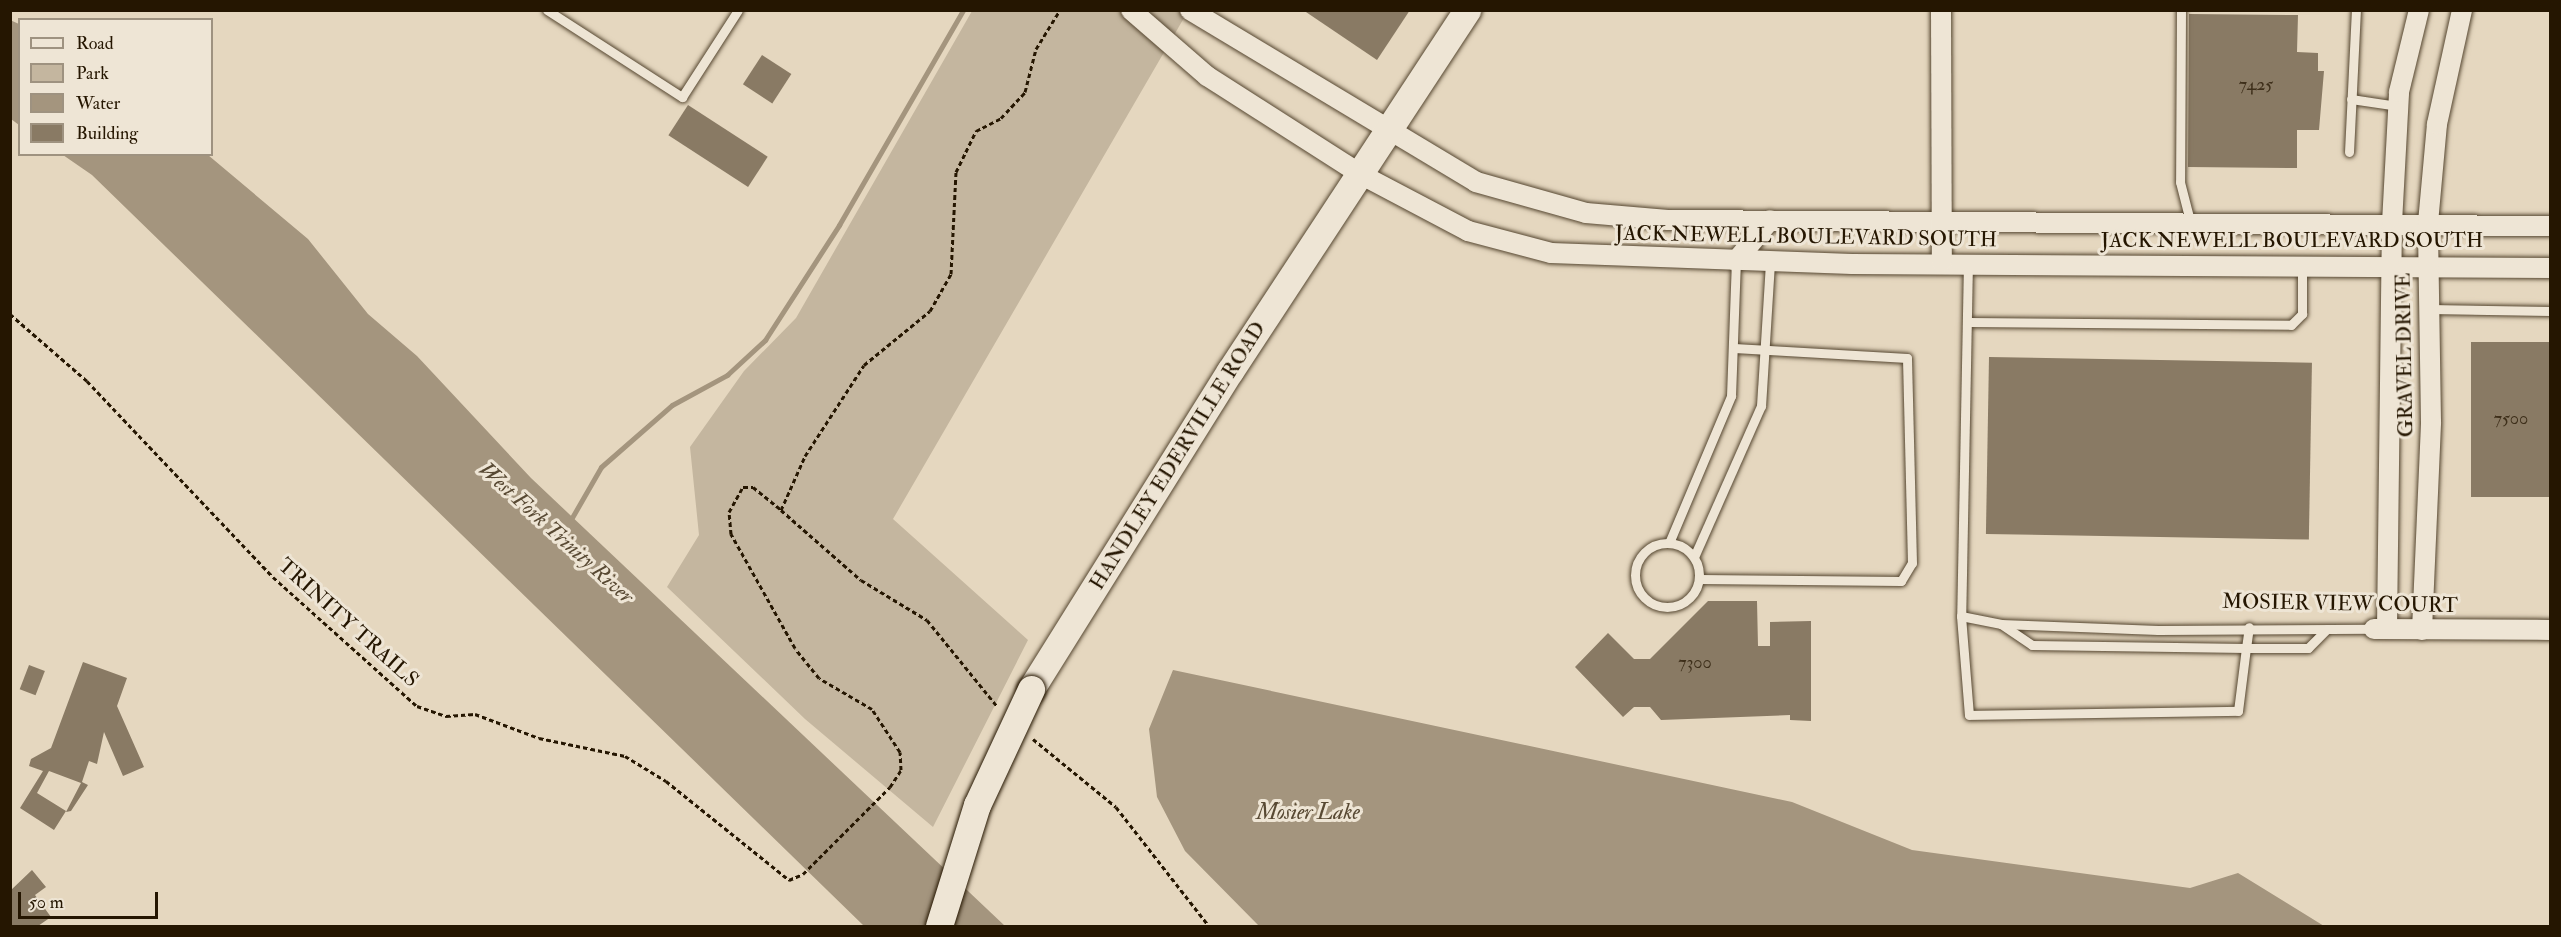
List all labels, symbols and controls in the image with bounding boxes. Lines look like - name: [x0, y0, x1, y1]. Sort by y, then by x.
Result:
- legend: [18, 18, 213, 156]
- text: Road: [76, 32, 114, 55]
- text: Park: [76, 62, 109, 85]
- house number: 7425: [2239, 74, 2273, 96]
- text: Water: [76, 92, 120, 115]
- text: Building: [76, 122, 138, 145]
- street label: JACK NEWELL BOULEVARD SOUTH: [1615, 221, 1997, 253]
- street label: JACK NEWELL BOULEVARD SOUTH: [2101, 228, 2483, 254]
- street label: GRAVEL DRIVE: [2391, 272, 2419, 438]
- street label: HANDLEY EDERVILLE ROAD: [1085, 317, 1271, 595]
- house number: 7500: [2494, 408, 2528, 430]
- water label: West Fork Trinity River: [473, 456, 639, 610]
- street label: TRINITY TRAILS: [273, 553, 423, 693]
- street label: MOSIER VIEW COURT: [2222, 589, 2458, 619]
- house number: 7300: [1678, 652, 1712, 674]
- water label: Mosier Lake: [1256, 800, 1360, 826]
- scale bar: [21, 880, 160, 918]
- text: 50 m: [29, 891, 64, 914]

